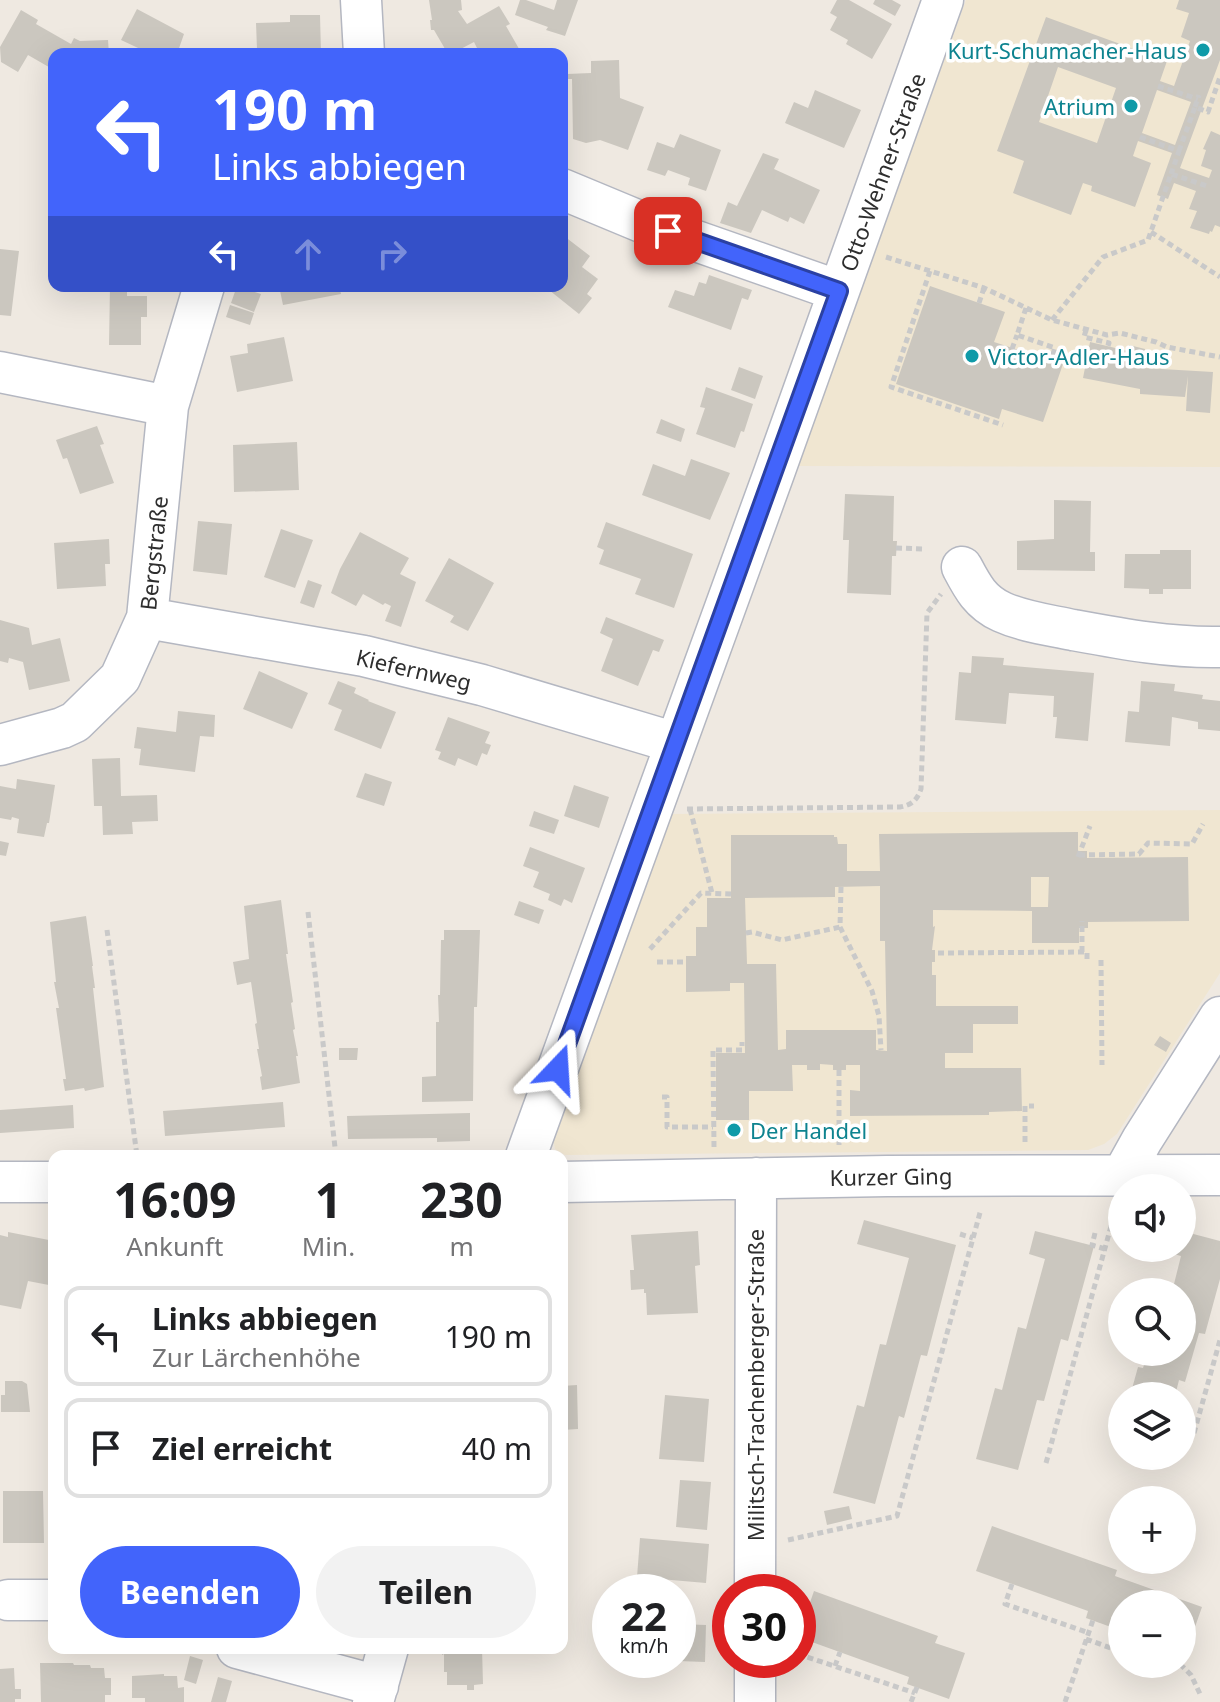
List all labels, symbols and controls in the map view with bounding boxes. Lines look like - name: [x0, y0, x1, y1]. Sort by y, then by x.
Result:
- place label: Kurt-Schumacher-Haus: [947, 35, 1187, 65]
- marker: Kurt-Schumacher-Haus: [1194, 41, 1212, 59]
- street label: Otto-Wehner-Straße: [832, 69, 932, 275]
- text: 190 m: [212, 70, 377, 146]
- icon: left: [80, 80, 184, 184]
- place label: Atrium: [1044, 91, 1115, 121]
- marker: Atrium: [1122, 97, 1140, 115]
- text: Links abbiegen: [212, 142, 467, 191]
- pin: [634, 197, 702, 265]
- icon: arrive: [646, 209, 690, 253]
- icon: left: [202, 232, 246, 276]
- icon: ahead: [286, 232, 330, 276]
- icon: right: [370, 232, 414, 276]
- place label: Victor-Adler-Haus: [988, 341, 1169, 371]
- marker: Victor-Adler-Haus: [963, 347, 981, 365]
- street label: Bergstraße: [132, 494, 174, 612]
- street label: Kiefernweg: [353, 641, 475, 697]
- position arrow: [516, 1027, 600, 1111]
- place label: Der Handel: [750, 1115, 867, 1145]
- marker: Der Handel: [725, 1121, 743, 1139]
- street label: Kurzer Ging: [829, 1160, 953, 1192]
- text: 16:09: [113, 1167, 237, 1232]
- text: 1: [315, 1167, 342, 1232]
- text: 230: [420, 1167, 503, 1232]
- map controls: [1108, 1174, 1196, 1678]
- button: sound: [1108, 1174, 1196, 1262]
- text: Ankunft: [126, 1228, 223, 1264]
- text: Min.: [302, 1228, 355, 1264]
- text: m: [449, 1228, 474, 1264]
- street label: Militsch-Trachenberger-Straße: [740, 1229, 770, 1541]
- button: search: [1108, 1278, 1196, 1366]
- text: Links abbiegen: [152, 1298, 378, 1339]
- icon: left: [84, 1314, 128, 1358]
- text: 190 m: [445, 1316, 532, 1357]
- text: Zur Lärchenhöhe: [152, 1339, 361, 1375]
- button: layers: [1108, 1382, 1196, 1470]
- icon: arrive: [84, 1426, 128, 1470]
- text: Ziel erreicht: [152, 1428, 332, 1469]
- text: 40 m: [462, 1428, 532, 1469]
- button: +: [1108, 1486, 1196, 1574]
- button: Beenden: [80, 1546, 300, 1638]
- button: Teilen: [316, 1546, 536, 1638]
- speed limit sign: 30: [712, 1574, 816, 1678]
- text: 22: [621, 1588, 667, 1643]
- button: −: [1108, 1590, 1196, 1678]
- text: km/h: [619, 1632, 669, 1659]

